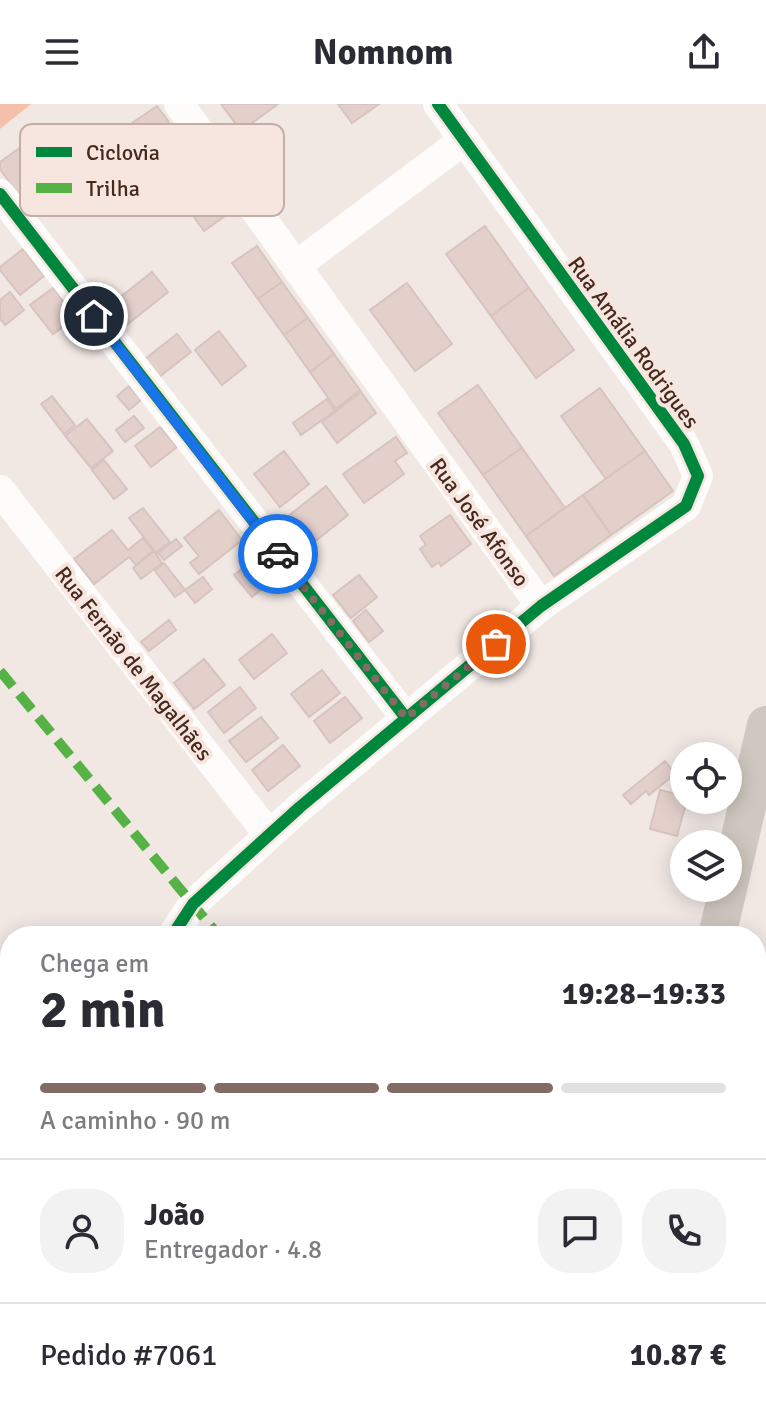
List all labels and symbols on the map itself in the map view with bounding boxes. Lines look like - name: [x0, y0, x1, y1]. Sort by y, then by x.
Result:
- legend: [20, 124, 284, 216]
- text: Ciclovia: [86, 139, 160, 166]
- text: Trilha: [86, 175, 140, 202]
- street label: Rua Amália Rodrigues: [562, 251, 705, 434]
- pin: [60, 282, 128, 350]
- street label: Rua José Afonso: [424, 453, 535, 592]
- courier: [238, 514, 318, 594]
- street label: Rua Fernão de Magalhães: [49, 561, 218, 766]
- pin: [462, 610, 530, 678]

